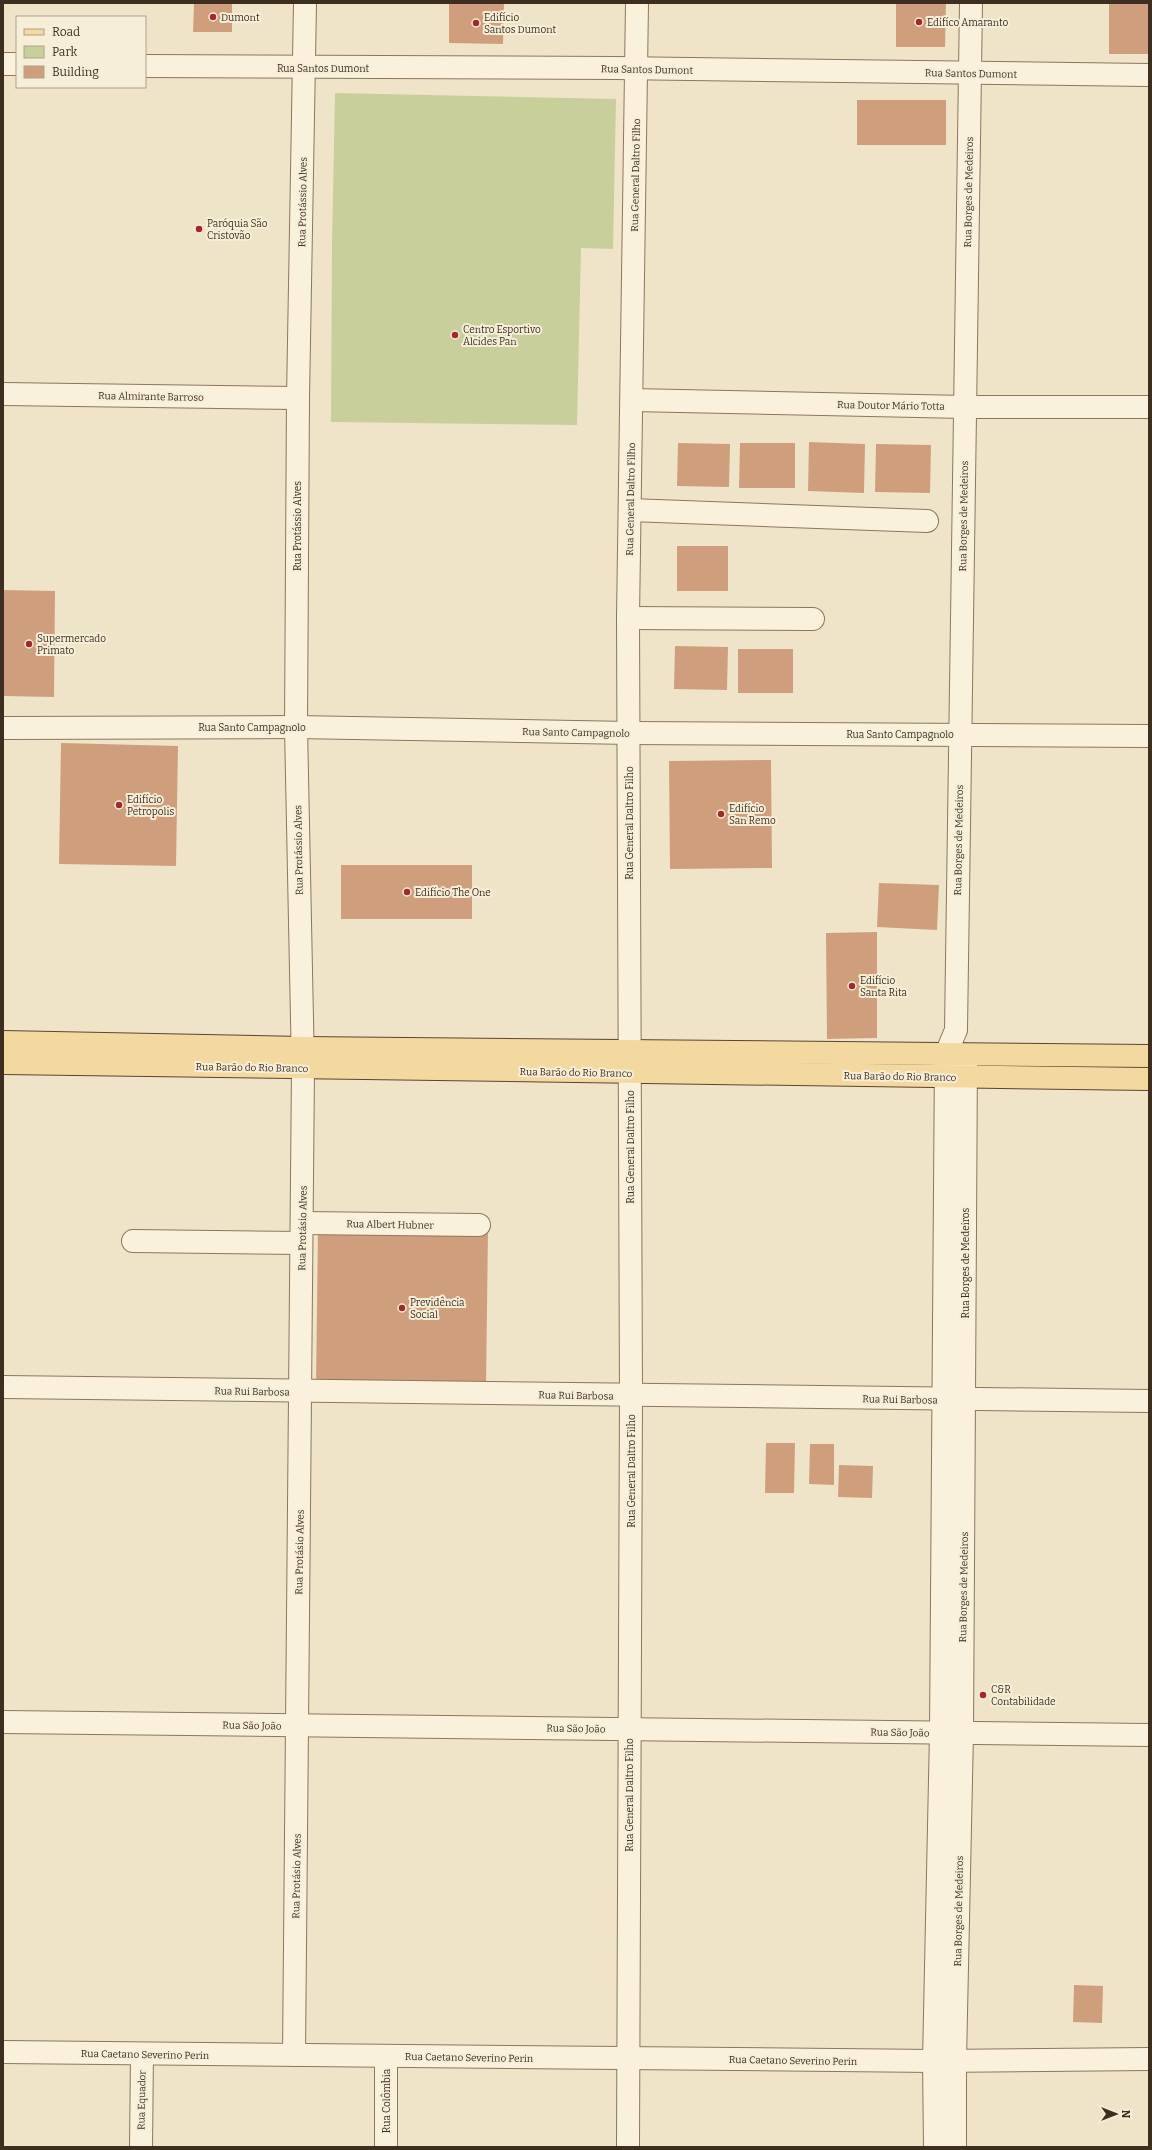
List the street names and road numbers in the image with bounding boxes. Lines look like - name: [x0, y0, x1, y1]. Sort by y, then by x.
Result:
- street label: Rua Santos Dumont: [277, 63, 369, 75]
- street label: Rua Santos Dumont: [601, 63, 694, 77]
- street label: Rua Santos Dumont: [925, 67, 1018, 81]
- street label: Rua General Daltro Filho: [629, 118, 643, 232]
- street label: Rua Borges de Medeiros: [962, 136, 976, 248]
- street label: Rua Protássio Alves: [296, 157, 310, 247]
- street label: Rua Almirante Barroso: [98, 390, 204, 404]
- street label: Rua Doutor Mário Totta: [837, 399, 945, 413]
- street label: Rua General Daltro Filho: [624, 442, 638, 556]
- street label: Rua Borges de Medeiros: [957, 460, 971, 572]
- street label: Rua Protássio Alves: [292, 481, 304, 571]
- street label: Rua Santo Campagnolo: [198, 722, 306, 734]
- street label: Rua Santo Campagnolo: [522, 726, 630, 740]
- street label: Rua Santo Campagnolo: [846, 729, 954, 741]
- street label: Rua General Daltro Filho: [624, 766, 636, 880]
- street label: Rua Borges de Medeiros: [952, 784, 966, 896]
- street label: Rua Protássio Alves: [292, 805, 306, 895]
- street label: Rua Barão do Rio Branco: [195, 1061, 309, 1075]
- street label: Rua Barão do Rio Branco: [519, 1066, 633, 1080]
- street label: Rua Barão do Rio Branco: [843, 1070, 957, 1084]
- street label: Rua General Daltro Filho: [625, 1090, 637, 1204]
- street label: Rua Protásio Alves: [296, 1185, 310, 1271]
- street label: Rua Borges de Medeiros: [960, 1207, 972, 1318]
- street label: Rua Albert Hubner: [346, 1218, 434, 1232]
- street label: Rua Rui Barbosa: [214, 1385, 290, 1399]
- street label: Rua Rui Barbosa: [538, 1389, 614, 1403]
- street label: Rua Rui Barbosa: [862, 1393, 938, 1407]
- street label: Rua General Daltro Filho: [626, 1414, 638, 1528]
- street label: Rua Protásio Alves: [293, 1509, 307, 1595]
- street label: Rua Borges de Medeiros: [957, 1531, 971, 1643]
- street label: Rua São João: [222, 1719, 282, 1733]
- street label: Rua São João: [546, 1722, 606, 1736]
- street label: Rua São João: [870, 1726, 930, 1740]
- street label: Rua General Daltro Filho: [624, 1738, 636, 1852]
- street label: Rua Protásio Alves: [290, 1833, 304, 1919]
- street label: Rua Borges de Medeiros: [952, 1855, 966, 1967]
- street label: Rua Caetano Severino Perin: [81, 2048, 210, 2062]
- street label: Rua Caetano Severino Perin: [405, 2051, 534, 2065]
- street label: Rua Caetano Severino Perin: [729, 2054, 858, 2068]
- street label: Rua Colômbia: [380, 2068, 393, 2133]
- street label: Rua Equador: [135, 2069, 149, 2130]

